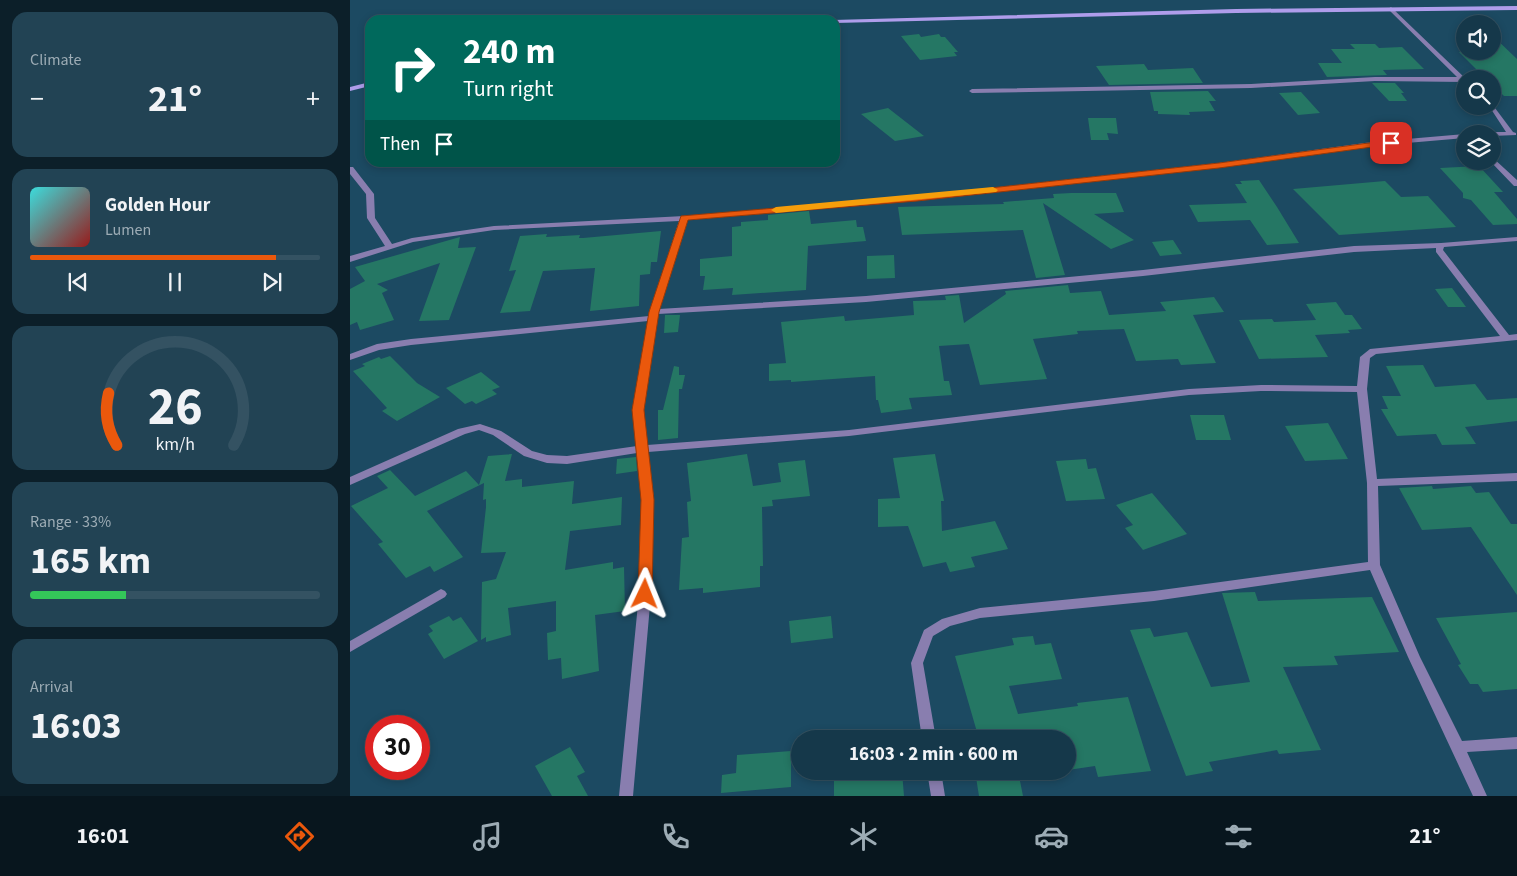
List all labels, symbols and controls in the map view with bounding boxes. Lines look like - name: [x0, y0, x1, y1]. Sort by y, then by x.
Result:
- map controls: [1456, 15, 1501, 170]
- button: sound: [1456, 15, 1501, 60]
- text: 240 m: [463, 27, 555, 77]
- icon: right: [380, 35, 445, 100]
- text: Climate: [30, 49, 81, 71]
- button: search: [1456, 70, 1501, 115]
- text: 21°: [148, 72, 202, 126]
- text: Turn right: [463, 73, 553, 105]
- text: −: [30, 79, 44, 119]
- text: +: [306, 79, 320, 119]
- pin: [1370, 122, 1412, 164]
- button: layers: [1456, 125, 1501, 170]
- icon: arrive: [1377, 129, 1405, 157]
- icon: arrive: [430, 130, 458, 158]
- text: Then: [380, 131, 420, 158]
- text: Golden Hour: [105, 192, 210, 219]
- text: Lumen: [105, 219, 151, 241]
- icon: previous: [64, 268, 92, 296]
- icon: pause: [161, 268, 189, 296]
- icon: next: [258, 268, 286, 296]
- text: 26: [148, 371, 202, 445]
- text: km/h: [155, 432, 195, 457]
- text: Range · 33%: [30, 511, 111, 533]
- text: 165 km: [30, 534, 151, 588]
- position arrow: [618, 567, 670, 619]
- text: Arrival: [30, 676, 73, 698]
- text: 16:03: [30, 699, 122, 753]
- speed limit sign: 30: [365, 715, 430, 780]
- text: 16:03 · 2 min · 600 m: [849, 741, 1018, 768]
- icon: directions: [282, 819, 317, 854]
- icon: music: [470, 819, 505, 854]
- icon: phone: [658, 819, 693, 854]
- icon: climate: [846, 819, 881, 854]
- icon: car: [1034, 819, 1069, 854]
- icon: filters: [1221, 819, 1256, 854]
- text: 16:01: [76, 820, 129, 852]
- text: 21°: [1409, 820, 1441, 852]

